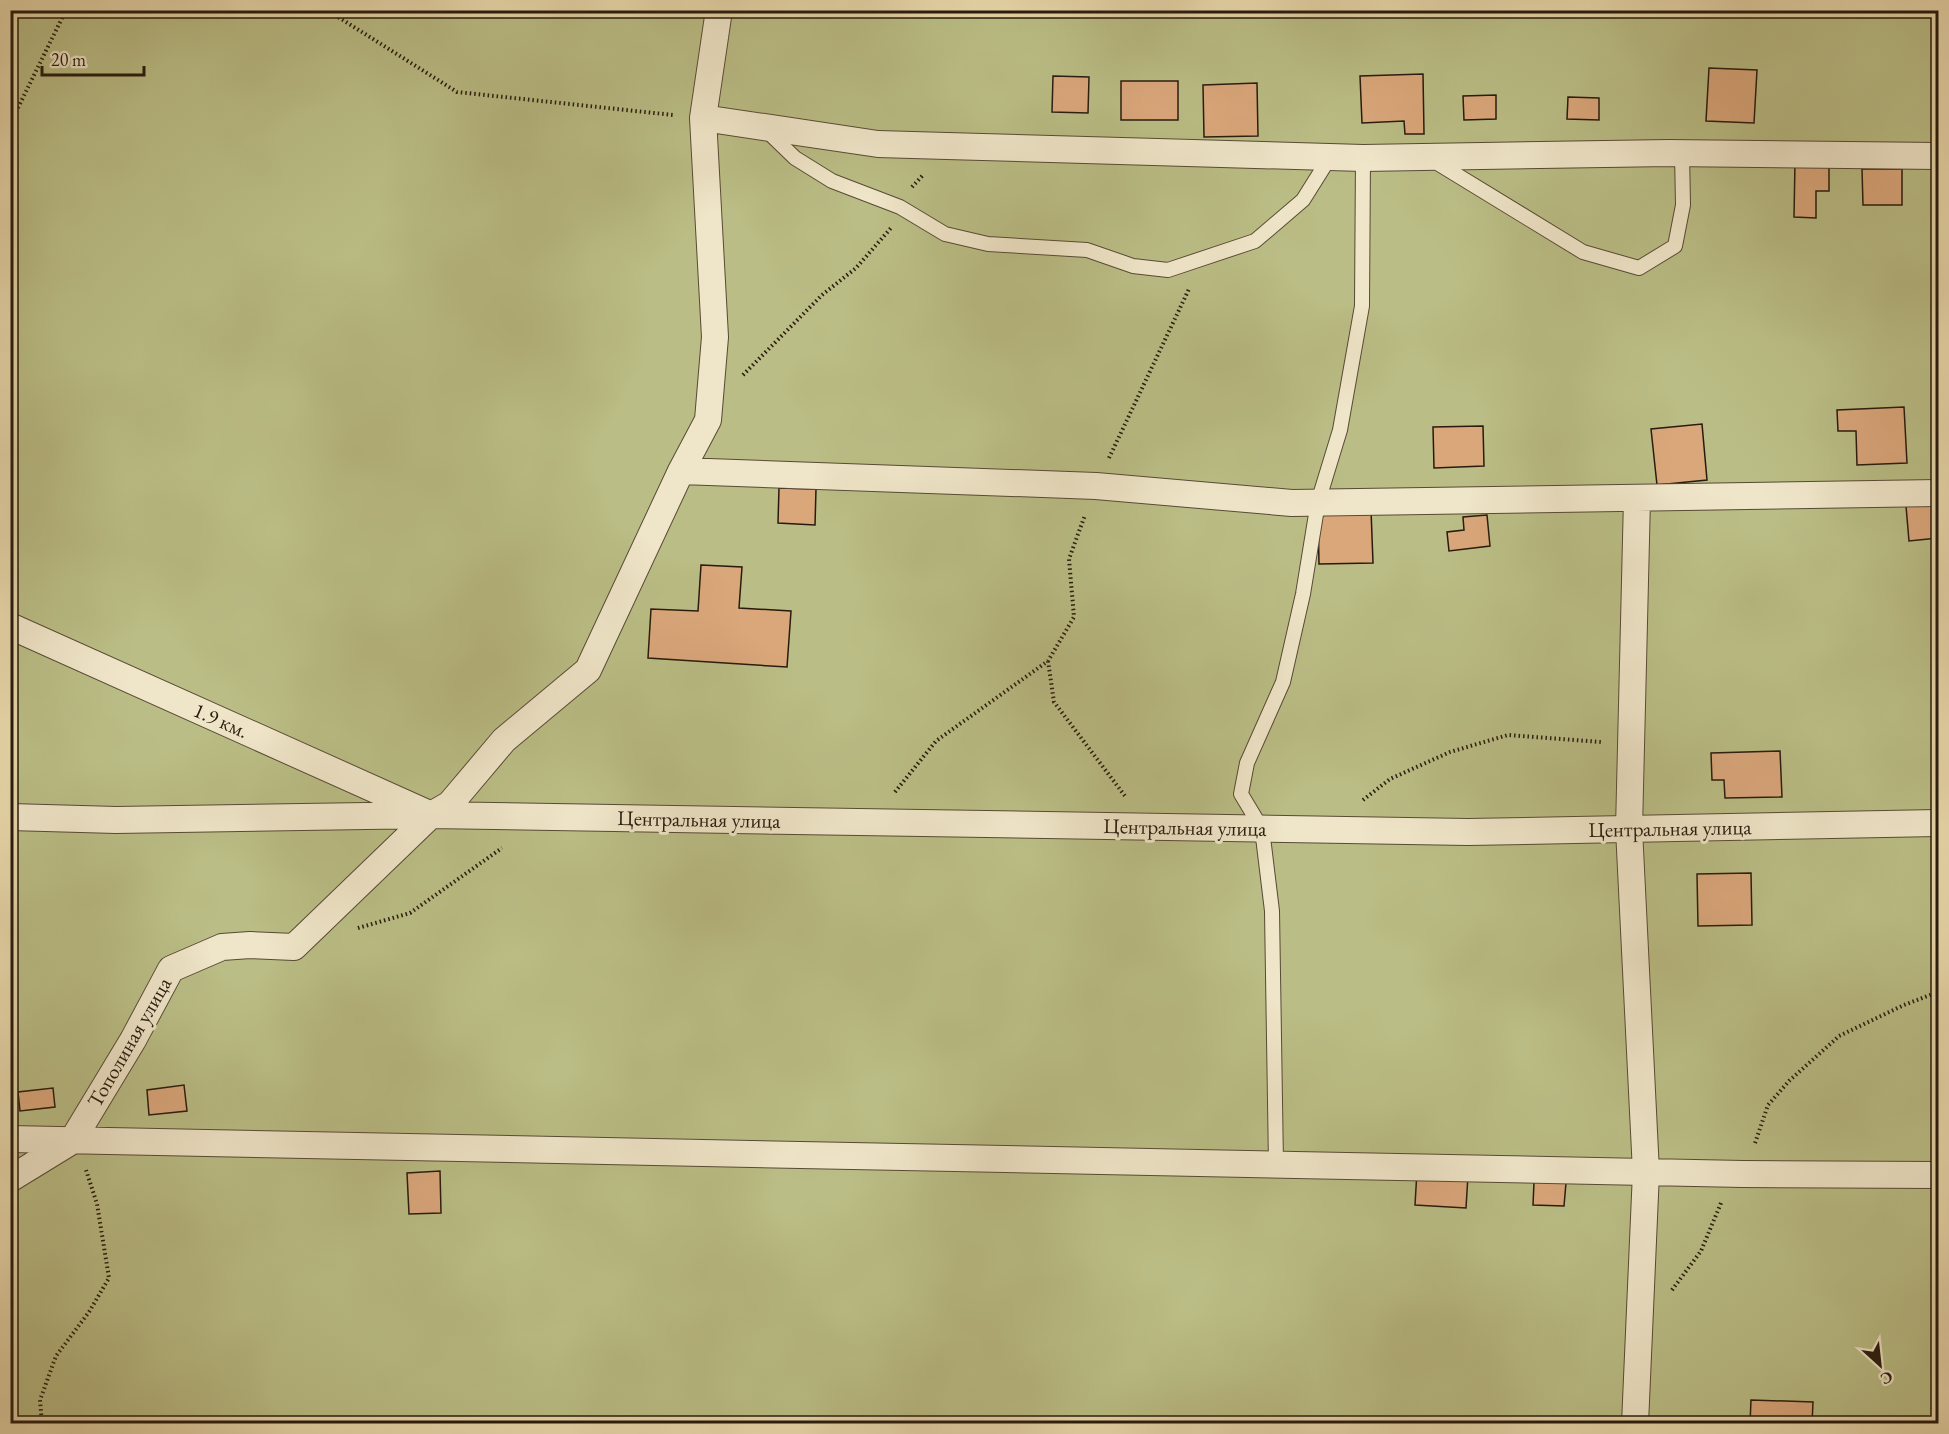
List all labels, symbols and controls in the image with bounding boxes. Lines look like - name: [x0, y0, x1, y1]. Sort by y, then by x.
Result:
- scale bar: [42, 39, 144, 77]
- text: 20 m: [51, 48, 86, 71]
- street label: 1.9 км.: [189, 696, 253, 744]
- street label: Центральная улица: [617, 804, 781, 834]
- street label: Центральная улица: [1103, 812, 1267, 842]
- street label: Центральная улица: [1588, 813, 1752, 843]
- street label: Тополиная улица: [81, 972, 177, 1112]
- north arrow: [1850, 1335, 1910, 1395]
- text: С: [1877, 1366, 1896, 1390]

